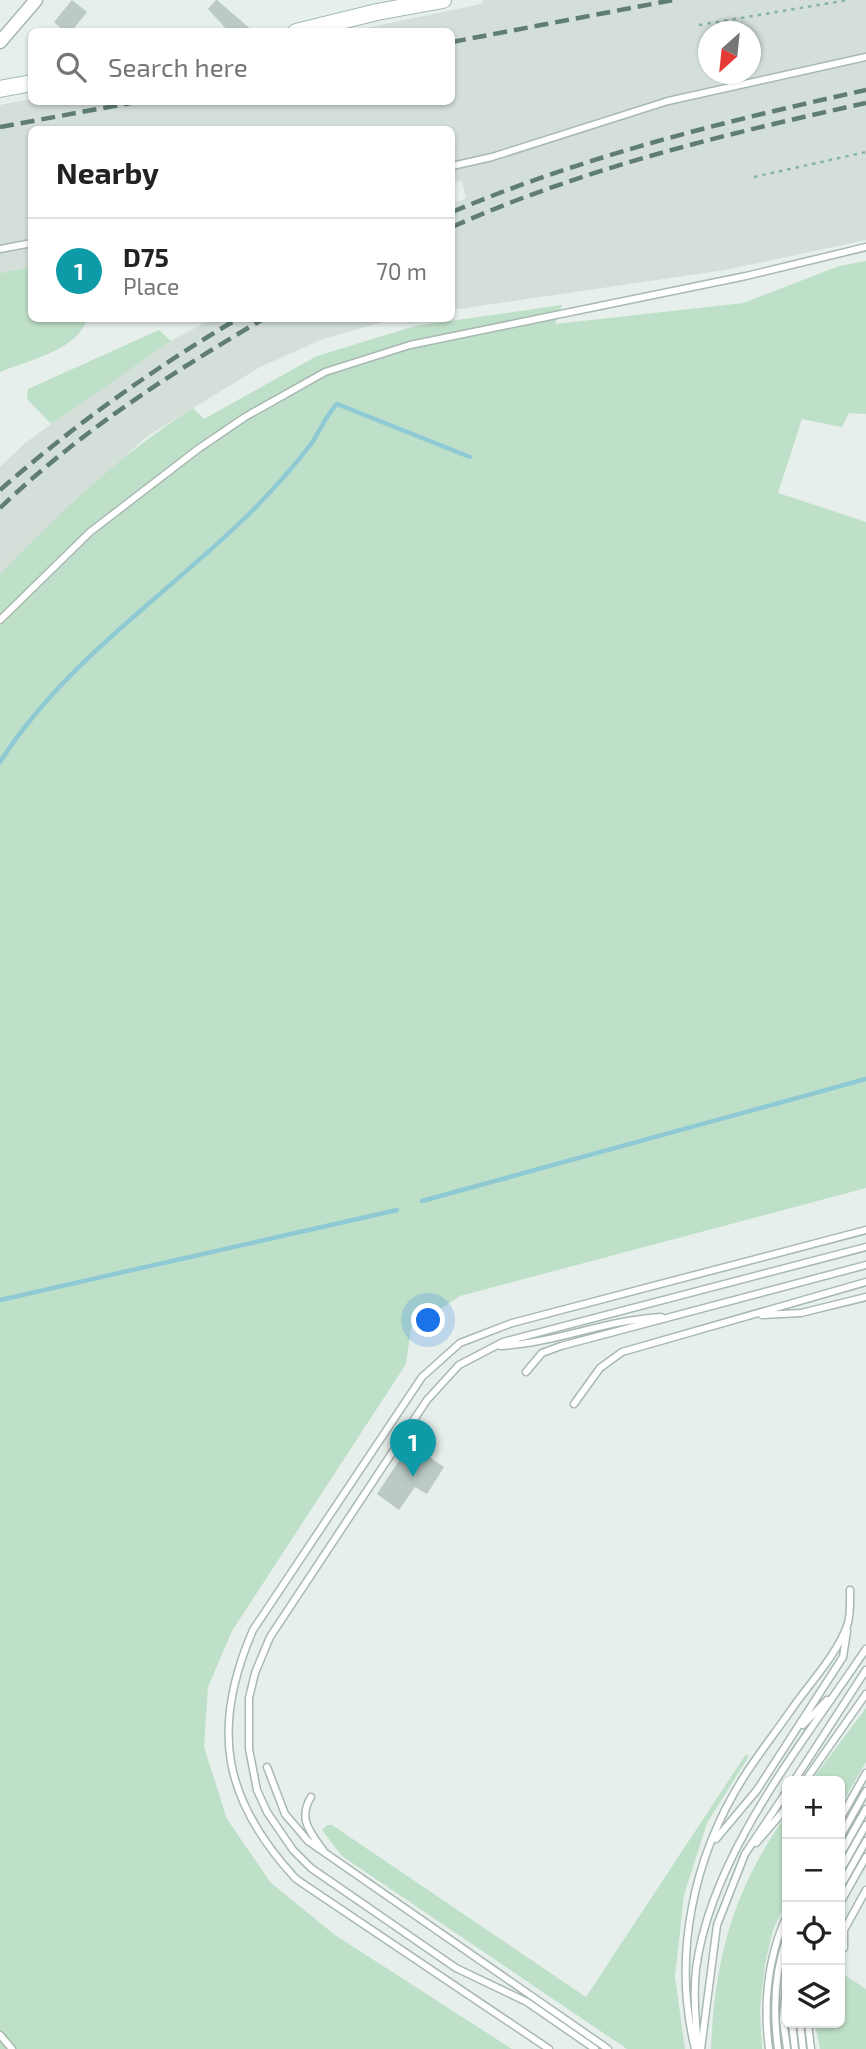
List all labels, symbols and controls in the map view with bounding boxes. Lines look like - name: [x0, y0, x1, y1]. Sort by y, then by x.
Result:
- north arrow: [698, 21, 761, 84]
- search box: [28, 28, 455, 105]
- icon: search: [52, 48, 90, 86]
- text: Search here: [108, 51, 248, 82]
- text: Nearby: [56, 154, 159, 190]
- text: D75: [123, 241, 169, 272]
- text: 1: [74, 257, 84, 285]
- text: 70 m: [376, 257, 427, 285]
- text: Place: [123, 272, 179, 300]
- your location: [411, 1303, 445, 1337]
- pin: 1: [390, 1419, 436, 1477]
- map controls: [782, 1776, 845, 2028]
- button: +: [782, 1776, 845, 1839]
- button: −: [782, 1839, 845, 1902]
- button: locate: [782, 1902, 845, 1965]
- button: layers: [782, 1965, 845, 2028]

